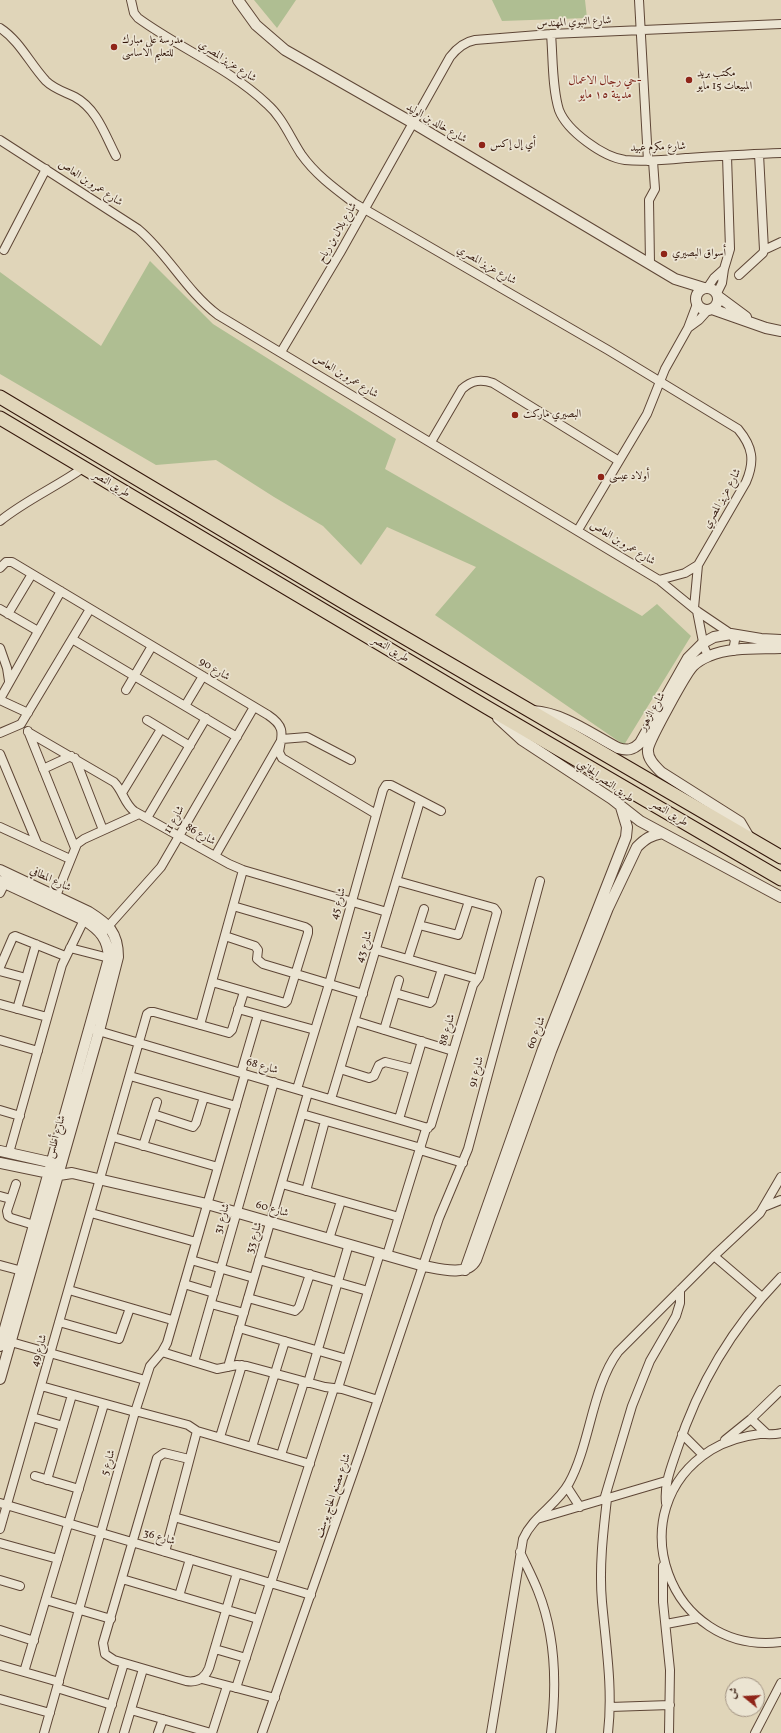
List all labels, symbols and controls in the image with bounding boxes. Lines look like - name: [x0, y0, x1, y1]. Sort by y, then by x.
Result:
- street label: شارع النبوي المهندس: [536, 14, 612, 32]
- place label: مدرسة على مبارك للتعليم الاساسى: [122, 34, 183, 60]
- street label: شارع عزيز المصري: [196, 38, 258, 86]
- marker: مدرسة على مبارك للتعليم الاساسى: [109, 42, 119, 52]
- place label: مكتب بريد المبيعات 15 مايو: [697, 67, 752, 93]
- district label: حي رجال الاعمال- مدينة ١٥ مايو: [568, 75, 642, 103]
- marker: مكتب بريد المبيعات 15 مايو: [684, 75, 694, 85]
- street label: شارع خالد بن الوليد: [403, 101, 469, 147]
- place label: أي إل إكس: [490, 138, 536, 152]
- marker: أي إل إكس: [477, 140, 487, 150]
- street label: شارع مكرم عبيد: [630, 140, 686, 156]
- street label: شارع عمرو بن العاص: [55, 158, 125, 210]
- street label: شارع بلال بن رباح: [315, 201, 361, 265]
- street label: شارع عزيز المصري: [454, 244, 518, 288]
- place label: أسواق البصيري: [672, 247, 726, 261]
- marker: أسواق البصيري: [659, 249, 669, 259]
- street label: شارع عمرو بن العاص: [310, 352, 380, 402]
- place label: البصيري ماركت: [523, 408, 581, 422]
- marker: البصيري ماركت: [510, 410, 520, 420]
- street label: شارع عزيز المصري: [701, 467, 745, 531]
- street label: طريق النصر: [90, 469, 132, 501]
- place label: أولاد عيسى: [609, 470, 649, 484]
- marker: أولاد عيسى: [596, 472, 606, 482]
- street label: شارع عمرو بن العاص: [587, 519, 657, 569]
- street label: طريق النصر: [369, 634, 411, 666]
- street label: شارع 90: [196, 656, 232, 684]
- street label: شارع الزهور: [637, 690, 669, 734]
- street label: طريق النصر الجانبي: [574, 758, 636, 806]
- street label: طريق النصر: [648, 798, 690, 830]
- street label: شارع 11: [162, 804, 188, 836]
- street label: شارع 86: [183, 821, 217, 849]
- street label: شارع المطافي: [27, 865, 73, 895]
- street label: شارع 45: [328, 886, 350, 922]
- street label: شارع 43: [354, 929, 376, 965]
- street label: شارع 88: [437, 1013, 459, 1047]
- street label: شارع 60: [525, 1015, 549, 1051]
- street label: شارع 91: [467, 1055, 487, 1089]
- street label: شارع 68: [245, 1056, 279, 1078]
- street label: شارع أطلس: [45, 1114, 69, 1160]
- street label: شارع 60: [254, 1199, 290, 1221]
- street label: شارع 31: [212, 1202, 234, 1236]
- street label: شارع 33: [244, 1221, 266, 1255]
- street label: شارع 49: [29, 1333, 51, 1369]
- street label: شارع 5: [99, 1448, 119, 1478]
- street label: شارع مصنع الحاج يوسف: [313, 1452, 355, 1540]
- street label: شارع 36: [142, 1527, 176, 1549]
- north arrow: [725, 1677, 765, 1717]
- text: ش: [725, 1686, 743, 1701]

